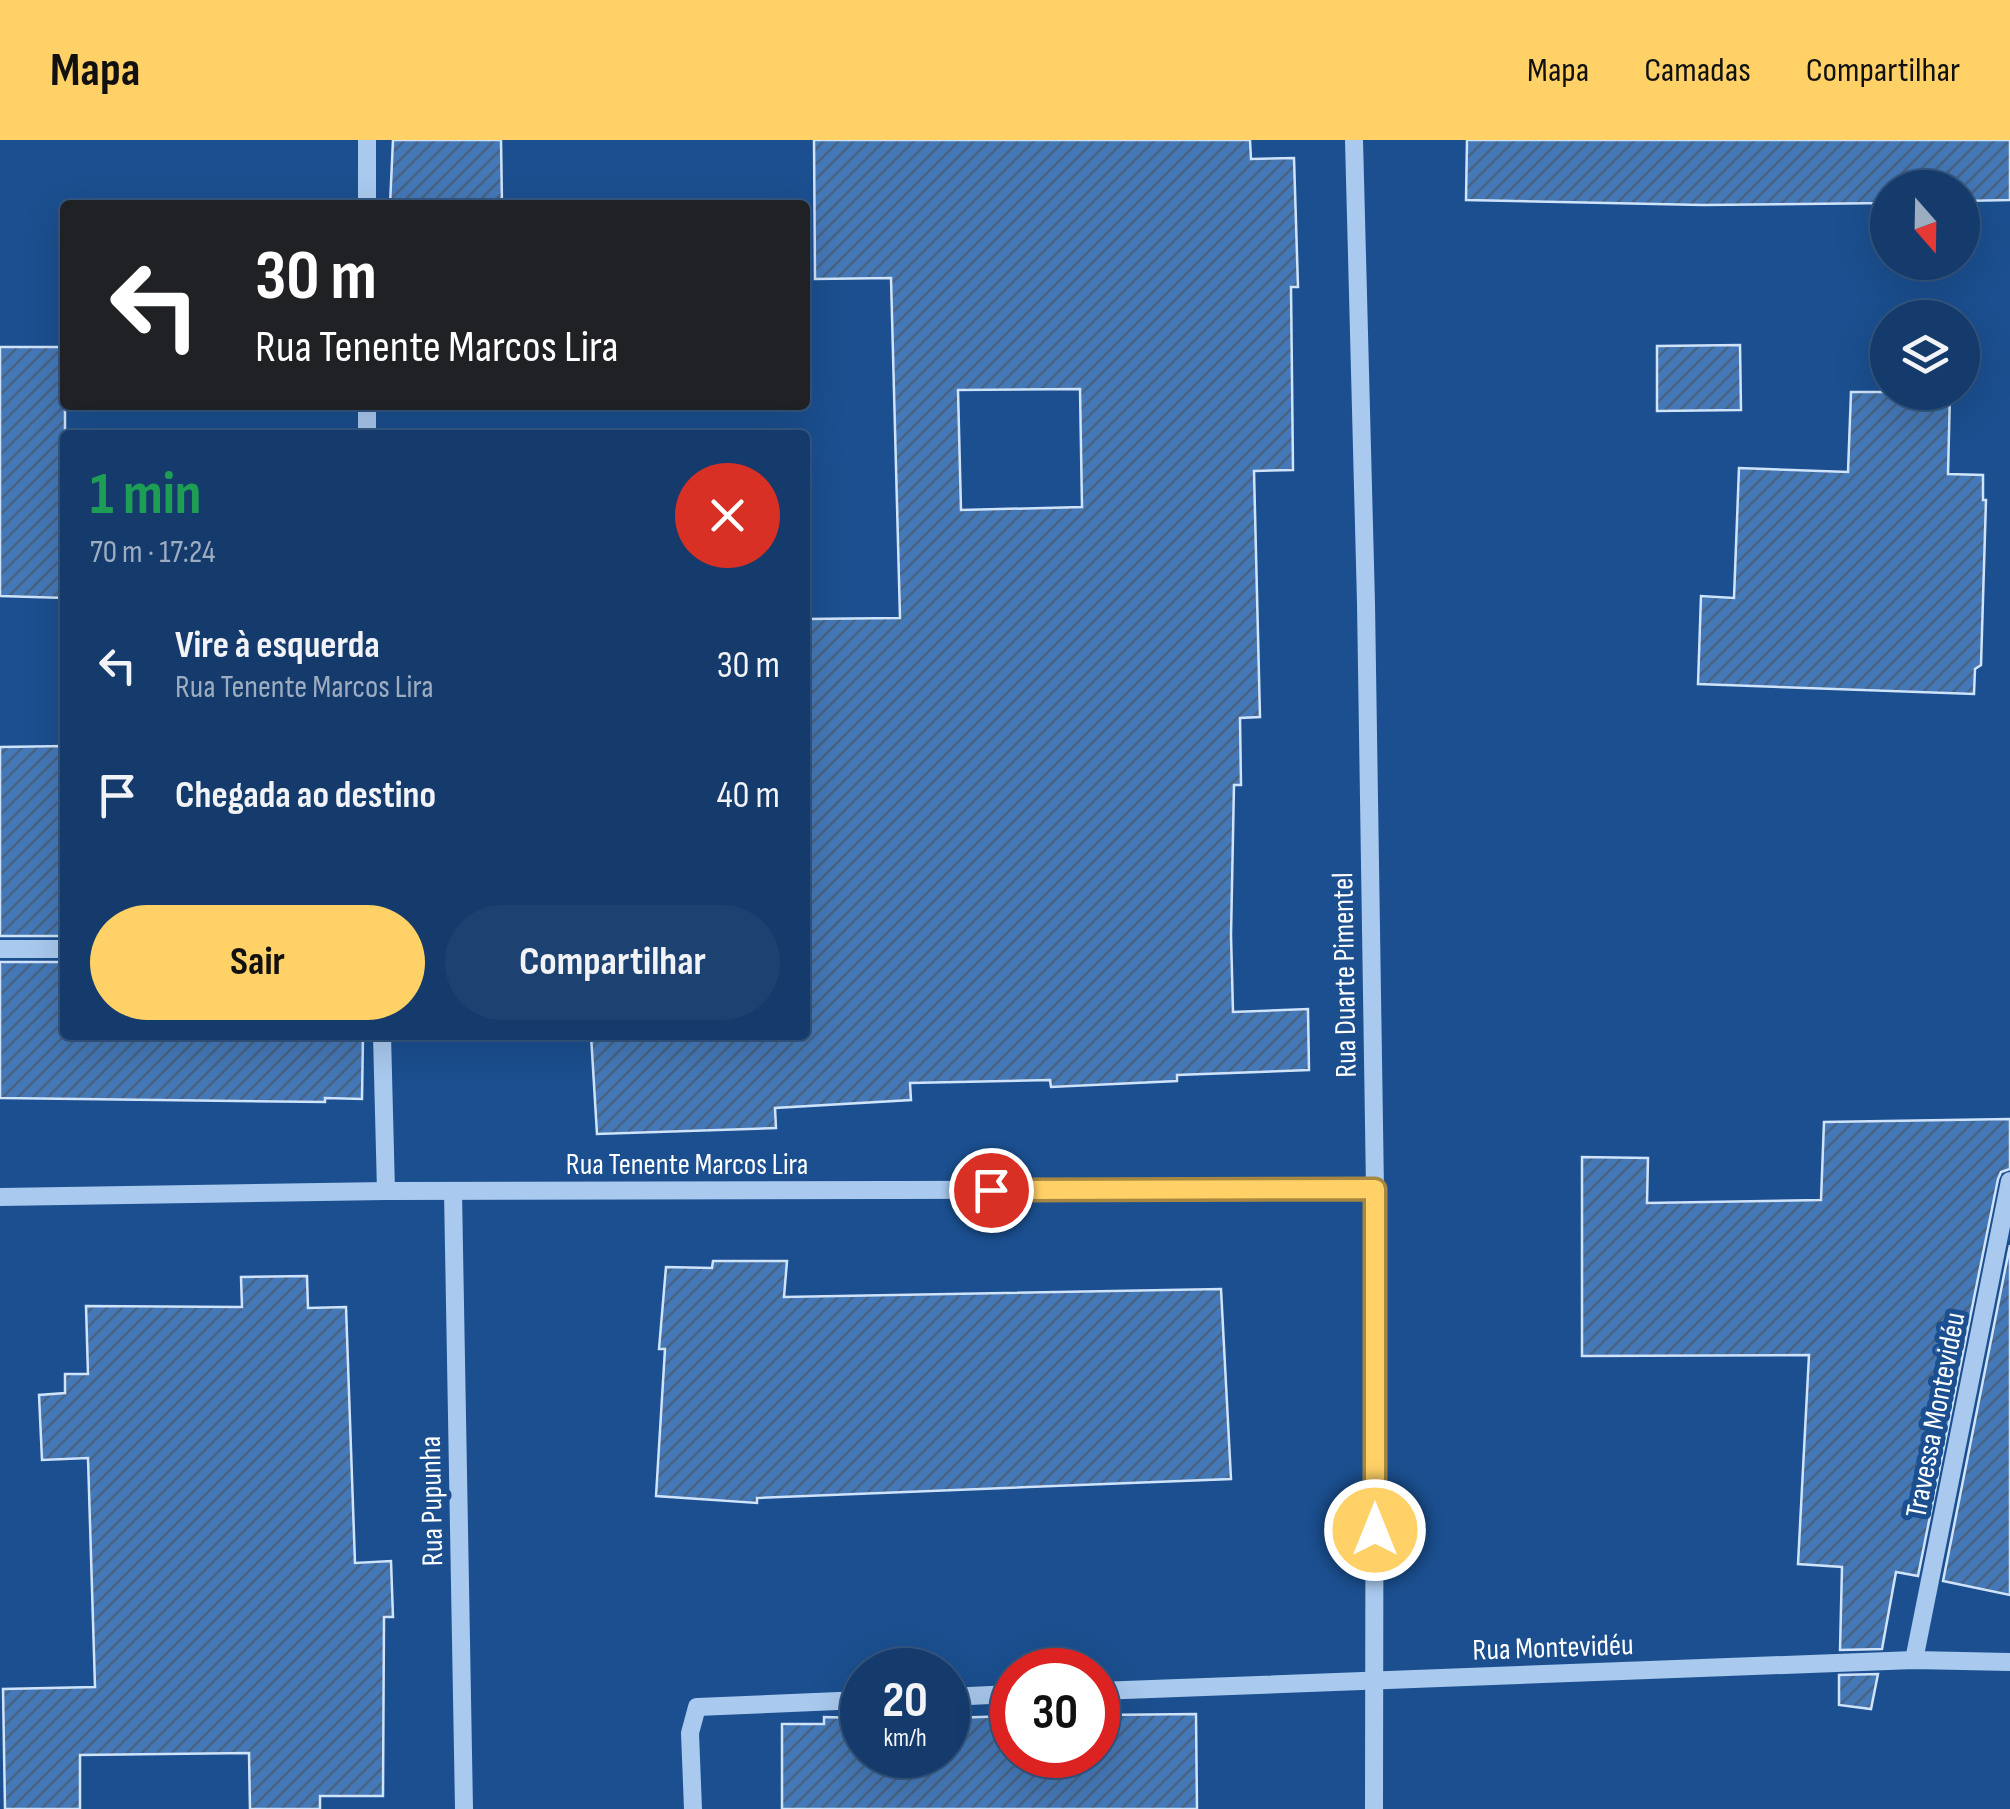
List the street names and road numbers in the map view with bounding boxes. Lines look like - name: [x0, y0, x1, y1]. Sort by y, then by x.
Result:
- street label: Rua Duarte Pimentel: [1325, 872, 1365, 1078]
- street label: Rua Tenente Marcos Lira: [566, 1147, 808, 1183]
- street label: Travessa Montevidéu: [1898, 1309, 1974, 1521]
- street label: Rua Pupunha: [413, 1436, 451, 1566]
- street label: Rua Montevidéu: [1472, 1627, 1634, 1669]

